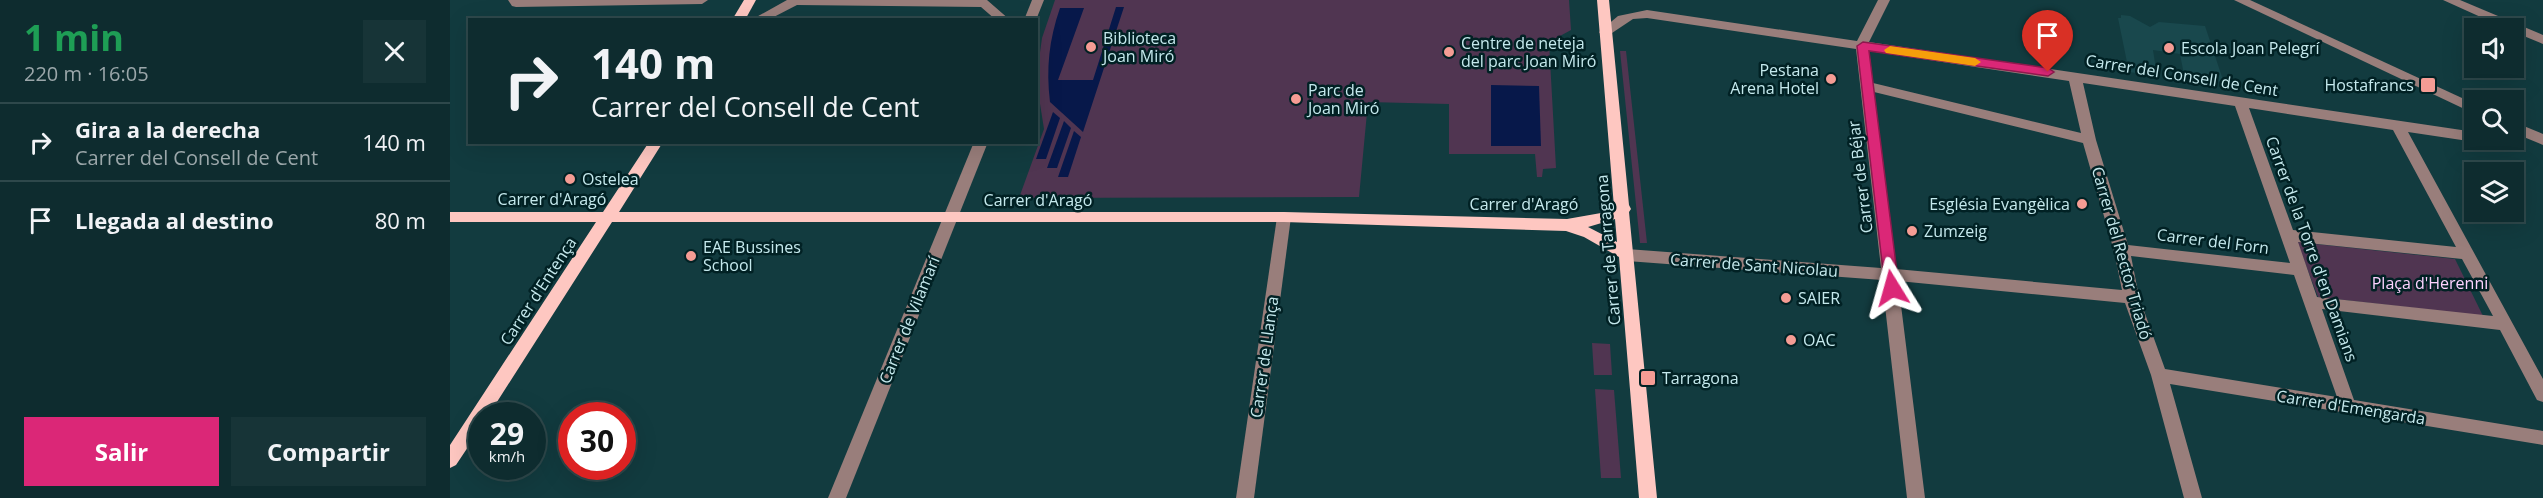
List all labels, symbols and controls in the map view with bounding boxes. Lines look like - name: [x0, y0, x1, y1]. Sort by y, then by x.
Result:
- pin: [2022, 10, 2073, 72]
- text: 1 min: [24, 13, 124, 62]
- map controls: [2464, 18, 2524, 222]
- button: sound: [2464, 18, 2524, 78]
- icon: arrive: [2031, 19, 2064, 52]
- button: close: [363, 20, 426, 83]
- place label: Biblioteca Joan Miró: [1101, 27, 1176, 67]
- place label: Centre de neteja del parc Joan Miró: [1461, 32, 1596, 72]
- text: 140 m: [591, 34, 715, 91]
- place label: Escola Joan Pelegrí: [2181, 37, 2321, 59]
- marker: Biblioteca Joan Miró: [1084, 40, 1098, 54]
- marker: Escola Joan Pelegrí: [2162, 41, 2176, 55]
- icon: right: [492, 42, 570, 120]
- marker: Centre de neteja del parc Joan Miró: [1442, 45, 1456, 59]
- street label: Carrer del Consell de Cent: [2084, 49, 2280, 101]
- place label: Pestana Arena Hotel: [1730, 59, 1819, 99]
- text: 220 m · 16:05: [24, 60, 149, 87]
- marker: Pestana Arena Hotel: [1824, 72, 1838, 86]
- place label: Hostafrancs: [2324, 74, 2414, 96]
- marker: Hostafrancs: [2419, 76, 2437, 94]
- place label: Parc de Joan Miró: [1306, 79, 1379, 119]
- text: Carrer del Consell de Cent: [591, 88, 919, 125]
- button: search: [2464, 90, 2524, 150]
- marker: Parc de Joan Miró: [1289, 92, 1303, 106]
- text: Gira a la derecha: [75, 114, 260, 144]
- street label: Carrer de Béjar: [1842, 119, 1878, 235]
- icon: right: [24, 126, 57, 159]
- text: 140 m: [362, 127, 426, 157]
- street label: Carrer de la Torre d'en Damians: [2261, 133, 2363, 365]
- text: Carrer del Consell de Cent: [75, 144, 318, 171]
- button: layers: [2464, 162, 2524, 222]
- street label: Carrer del Rector Triadó: [2087, 164, 2157, 342]
- place label: Ostelea: [582, 168, 639, 190]
- marker: Ostelea: [563, 172, 577, 186]
- street label: Carrer de Tarragona: [1590, 174, 1626, 326]
- street label: Carrer d'Aragó: [498, 188, 606, 210]
- street label: Carrer d'Aragó: [984, 189, 1092, 211]
- street label: Carrer d'Aragó: [1470, 193, 1578, 215]
- place label: Església Evangèlica: [1929, 193, 2070, 215]
- marker: Església Evangèlica: [2075, 197, 2089, 211]
- icon: arrive: [24, 204, 57, 237]
- text: Llegada al destino: [75, 205, 274, 235]
- text: 80 m: [375, 205, 426, 235]
- place label: Zumzeig: [1924, 220, 1987, 242]
- street label: Carrer del Forn: [2156, 223, 2270, 259]
- marker: Zumzeig: [1905, 224, 1919, 238]
- street label: Carrer d'Entença: [495, 233, 581, 349]
- place label: EAE Bussines School: [703, 236, 801, 276]
- street label: Carrer de Sant Nicolau: [1669, 248, 1839, 282]
- marker: EAE Bussines School: [684, 249, 698, 263]
- street label: Carrer de Vilamarí: [873, 252, 945, 387]
- position arrow: [1860, 256, 1924, 320]
- park label: Plaça d'Herenni: [2372, 272, 2488, 294]
- place label: SAIER: [1798, 287, 1840, 309]
- marker: SAIER: [1779, 291, 1793, 305]
- street label: Carrer de Llança: [1245, 295, 1283, 419]
- place label: OAC: [1803, 329, 1836, 351]
- marker: OAC: [1784, 333, 1798, 347]
- place label: Tarragona: [1662, 367, 1739, 389]
- marker: Tarragona: [1639, 369, 1657, 387]
- street label: Carrer d'Emengarda: [2275, 384, 2427, 430]
- speed limit sign: 30: [558, 402, 636, 480]
- text: 29: [490, 413, 524, 454]
- button: Salir: [24, 417, 219, 486]
- button: Compartir: [231, 417, 426, 486]
- text: km/h: [489, 446, 525, 466]

